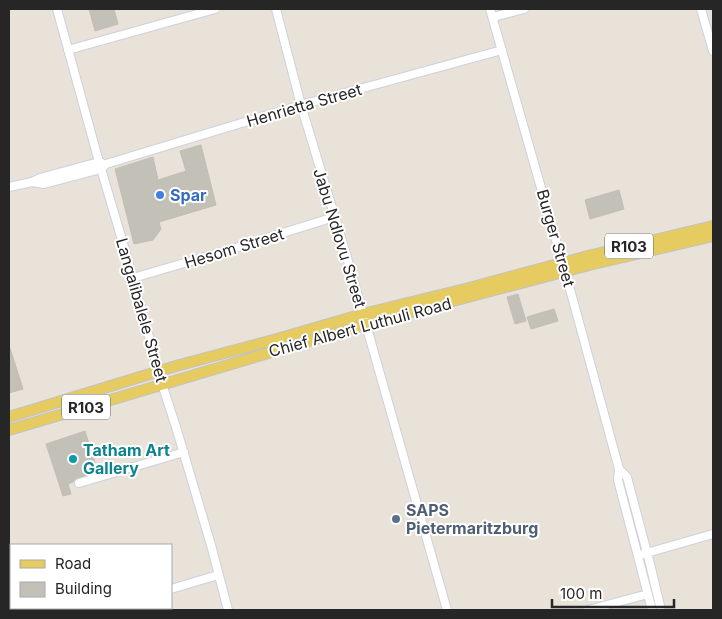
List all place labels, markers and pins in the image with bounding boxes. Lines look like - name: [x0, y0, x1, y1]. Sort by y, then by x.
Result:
- place label: Spar: [170, 185, 207, 205]
- marker: Spar: [154, 189, 166, 201]
- place label: Tatham Art Gallery: [83, 440, 170, 478]
- marker: Tatham Art Gallery: [67, 453, 79, 465]
- place label: SAPS Pietermaritzburg: [406, 500, 538, 538]
- marker: SAPS Pietermaritzburg: [390, 513, 402, 525]

